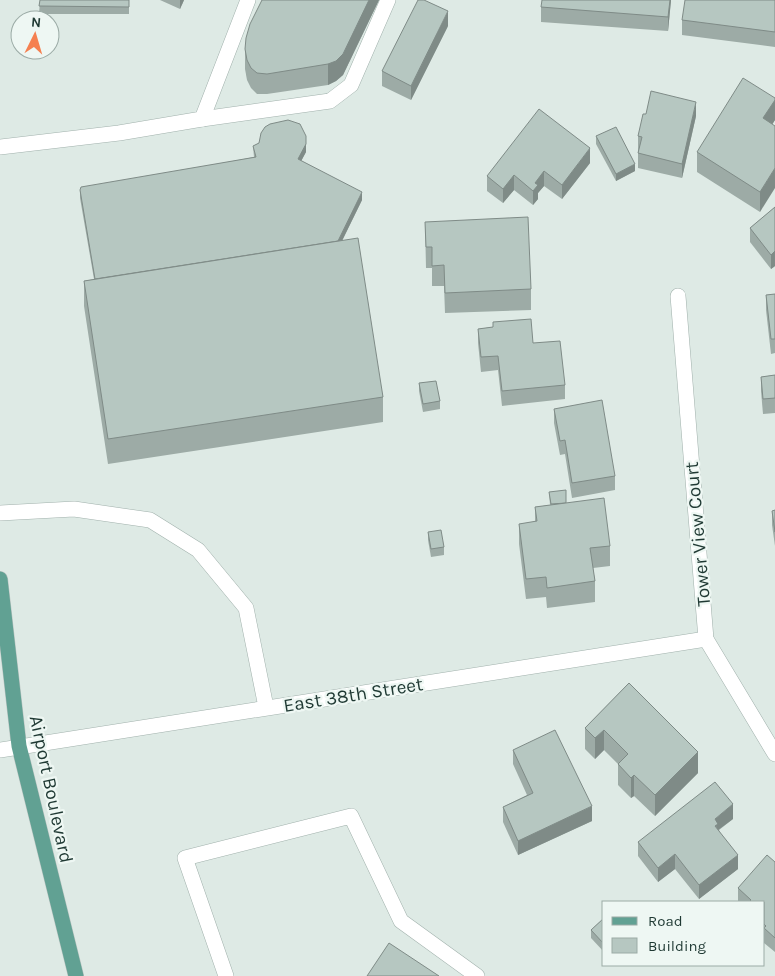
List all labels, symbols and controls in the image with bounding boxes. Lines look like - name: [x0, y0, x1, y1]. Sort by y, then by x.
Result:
- north arrow: [10, 10, 60, 60]
- text: N: [30, 14, 42, 31]
- street label: Tower View Court: [681, 461, 715, 607]
- street label: East 38th Street: [282, 673, 424, 717]
- street label: Airport Boulevard: [25, 713, 77, 865]
- legend: [602, 901, 765, 966]
- text: Road: [648, 912, 683, 930]
- text: Building: [648, 937, 706, 955]

